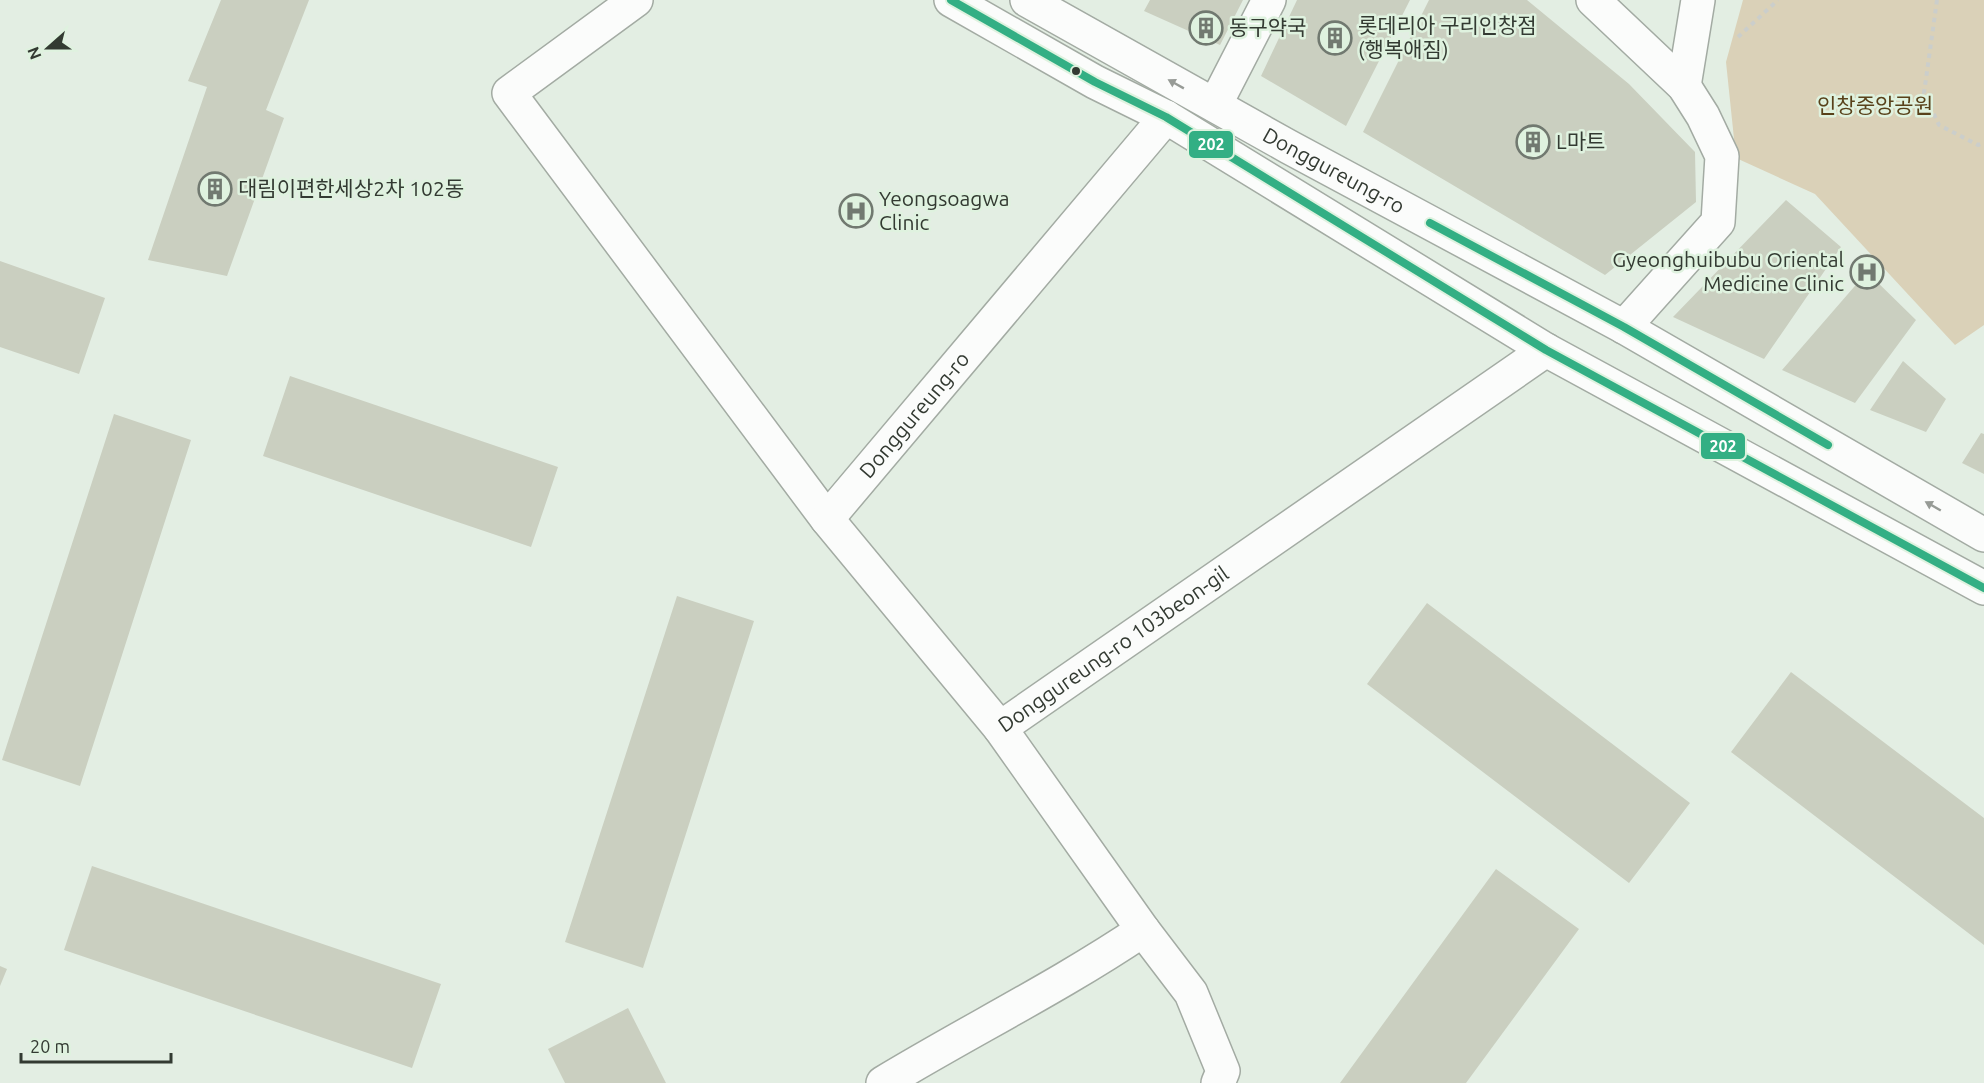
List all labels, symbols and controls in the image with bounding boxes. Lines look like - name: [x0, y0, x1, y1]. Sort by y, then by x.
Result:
- building icon: 동구약국: [1188, 10, 1224, 46]
- place label: 롯데리아 구리인창점 (행복애짐): [1358, 13, 1537, 61]
- place label: 동구약국: [1229, 15, 1306, 39]
- north arrow: [18, 18, 78, 78]
- building icon: 롯데리아 구리인창점 (행복애짐): [1317, 20, 1353, 56]
- text: N: [23, 45, 45, 62]
- unlabelled marker: [1070, 65, 1082, 77]
- one-way arrow: [1167, 79, 1184, 89]
- park label: 인창중앙공원: [1817, 93, 1933, 117]
- street label: Donggureung-ro: [1259, 122, 1409, 218]
- building icon: L마트: [1515, 124, 1551, 160]
- place label: L마트: [1556, 129, 1605, 153]
- line badge: 202: [1188, 130, 1234, 159]
- text: 202: [1197, 135, 1225, 153]
- building icon: 대림이편한세상2차 102동: [197, 171, 233, 207]
- place label: 대림이편한세상2차 102동: [238, 176, 464, 200]
- place label: Yeongsoagwa Clinic: [879, 186, 1010, 234]
- hospital icon: Yeongsoagwa Clinic: [838, 193, 874, 229]
- place label: Gyeonghuibubu Oriental Medicine Clinic: [1612, 247, 1844, 295]
- hospital icon: Gyeonghuibubu Oriental Medicine Clinic: [1849, 254, 1885, 290]
- street label: Donggureung-ro: [854, 347, 974, 482]
- line badge: 202: [1700, 432, 1746, 460]
- text: 202: [1709, 437, 1737, 455]
- one-way arrow: [1924, 501, 1941, 511]
- street label: Donggureung-ro 103beon-gil: [993, 561, 1233, 737]
- scale bar: [21, 1026, 171, 1064]
- text: 20 m: [30, 1036, 70, 1056]

